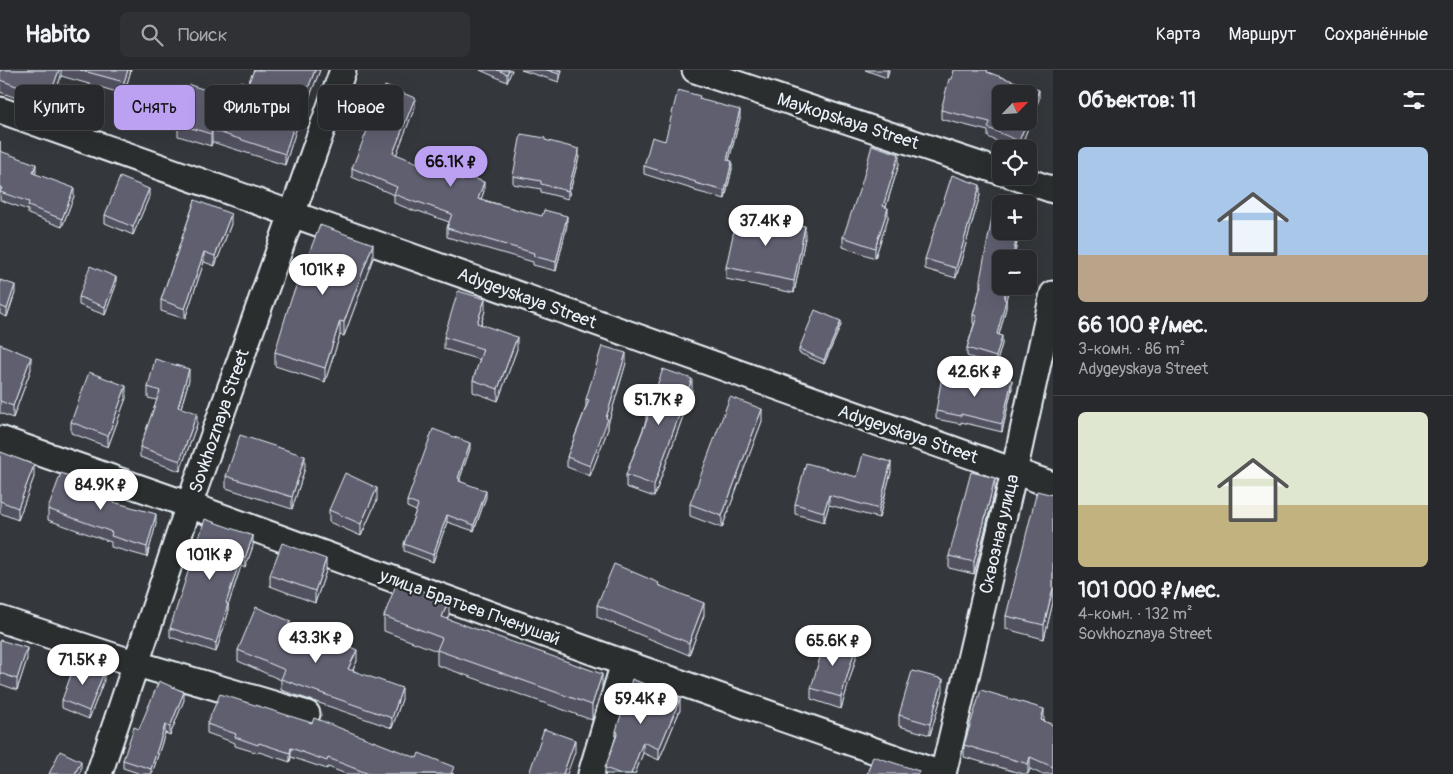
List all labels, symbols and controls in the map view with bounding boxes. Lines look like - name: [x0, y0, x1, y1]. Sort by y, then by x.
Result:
- search box: [120, 12, 470, 57]
- text: Habito: [25, 20, 90, 49]
- icon: search: [138, 21, 166, 49]
- text: Поиск: [178, 23, 227, 47]
- text: Карта: [1156, 23, 1200, 46]
- text: Маршрут: [1228, 23, 1296, 46]
- text: Сохранённые: [1324, 23, 1428, 46]
- chip: Купить: [15, 85, 104, 130]
- chip: Снять: [114, 85, 195, 130]
- chip: Фильтры: [205, 85, 308, 130]
- chip: Новое: [318, 85, 403, 130]
- north arrow: [992, 85, 1038, 130]
- map controls: [992, 85, 1037, 295]
- icon: filters: [1400, 86, 1428, 114]
- text: Объектов: 11: [1078, 87, 1196, 114]
- street label: Maykopskaya Street: [774, 88, 922, 155]
- button: locate: [992, 140, 1037, 185]
- pin: 66.1K ₽: [405, 146, 497, 188]
- text: 66.1K ₽: [425, 152, 477, 172]
- icon: home: [1208, 179, 1298, 269]
- button: +: [992, 195, 1037, 240]
- pin: 37.4K ₽: [720, 204, 812, 247]
- text: 37.4K ₽: [740, 211, 792, 231]
- button: −: [992, 250, 1037, 295]
- pin: 101K ₽: [282, 254, 364, 296]
- text: 101K ₽: [300, 260, 346, 280]
- street label: Adygeyskaya Street: [454, 263, 600, 335]
- text: 66 100 ₽/мес.: [1078, 312, 1208, 339]
- text: 3-комн. · 86 m²: [1078, 339, 1185, 359]
- street label: Sovkhoznaya Street: [184, 346, 255, 496]
- pin: 42.6K ₽: [929, 356, 1021, 398]
- text: Adygeyskaya Street: [1078, 359, 1208, 379]
- text: 42.6K ₽: [948, 362, 1002, 382]
- pin: 51.7K ₽: [613, 384, 705, 426]
- text: 51.7K ₽: [634, 390, 684, 410]
- street label: Adygeyskaya Street: [835, 400, 982, 469]
- icon: home: [1208, 445, 1298, 535]
- pin: 84.9K ₽: [55, 468, 147, 511]
- street label: Сквозная улица: [975, 472, 1024, 596]
- text: 84.9K ₽: [75, 475, 127, 495]
- pin: 101K ₽: [169, 538, 251, 581]
- text: 101K ₽: [187, 545, 233, 565]
- street label: улица Братьев Пченушай: [375, 564, 563, 651]
- text: 101 000 ₽/мес.: [1078, 577, 1221, 604]
- text: 4-комн. · 132 m²: [1078, 604, 1192, 624]
- pin: 43.3K ₽: [270, 622, 362, 664]
- pin: 65.6K ₽: [787, 624, 879, 667]
- text: Sovkhoznaya Street: [1078, 624, 1212, 644]
- text: 43.3K ₽: [289, 628, 343, 648]
- text: 65.6K ₽: [806, 631, 860, 651]
- pin: 71.5K ₽: [37, 644, 129, 686]
- text: 71.5K ₽: [58, 650, 108, 670]
- pin: 59.4K ₽: [595, 682, 687, 725]
- text: 59.4K ₽: [615, 689, 667, 709]

